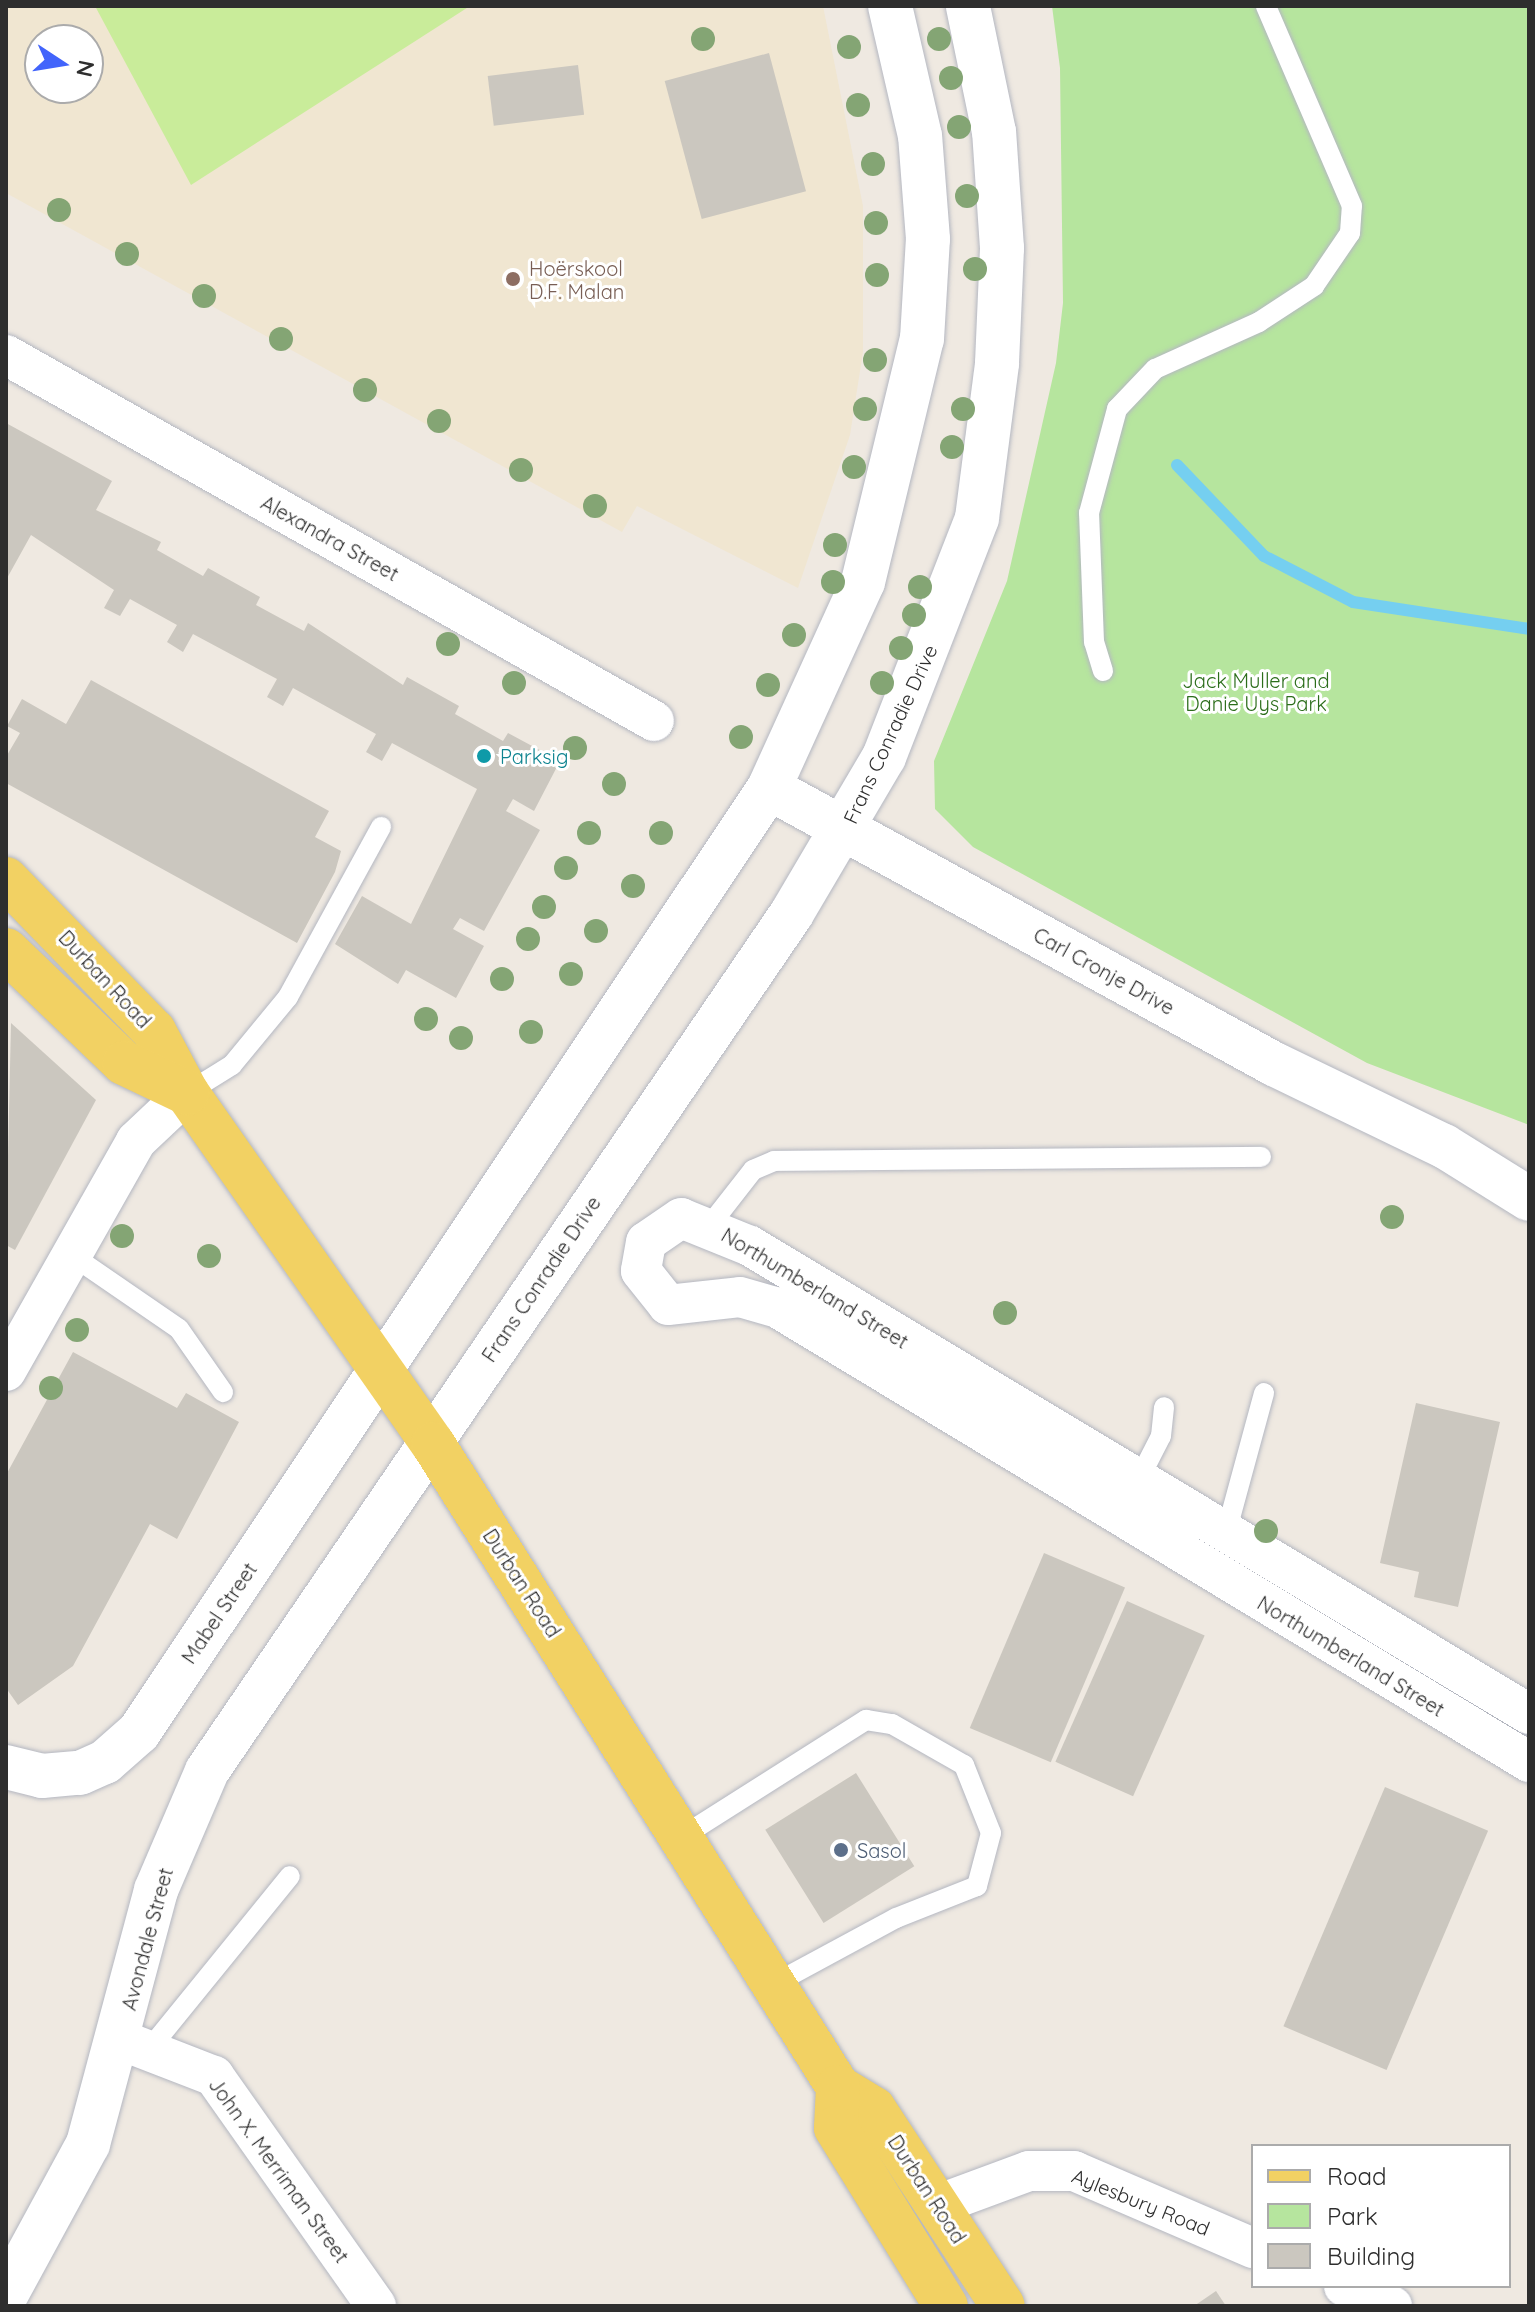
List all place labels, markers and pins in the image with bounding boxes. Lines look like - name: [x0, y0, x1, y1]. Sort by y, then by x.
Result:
- place label: Hoërskool D.F. Malan: [529, 256, 624, 303]
- marker: Hoërskool D.F. Malan: [504, 270, 522, 288]
- place label: Parksig: [500, 744, 568, 768]
- marker: Parksig: [475, 747, 493, 765]
- place label: Sasol: [857, 1838, 906, 1862]
- marker: Sasol: [832, 1841, 850, 1859]

